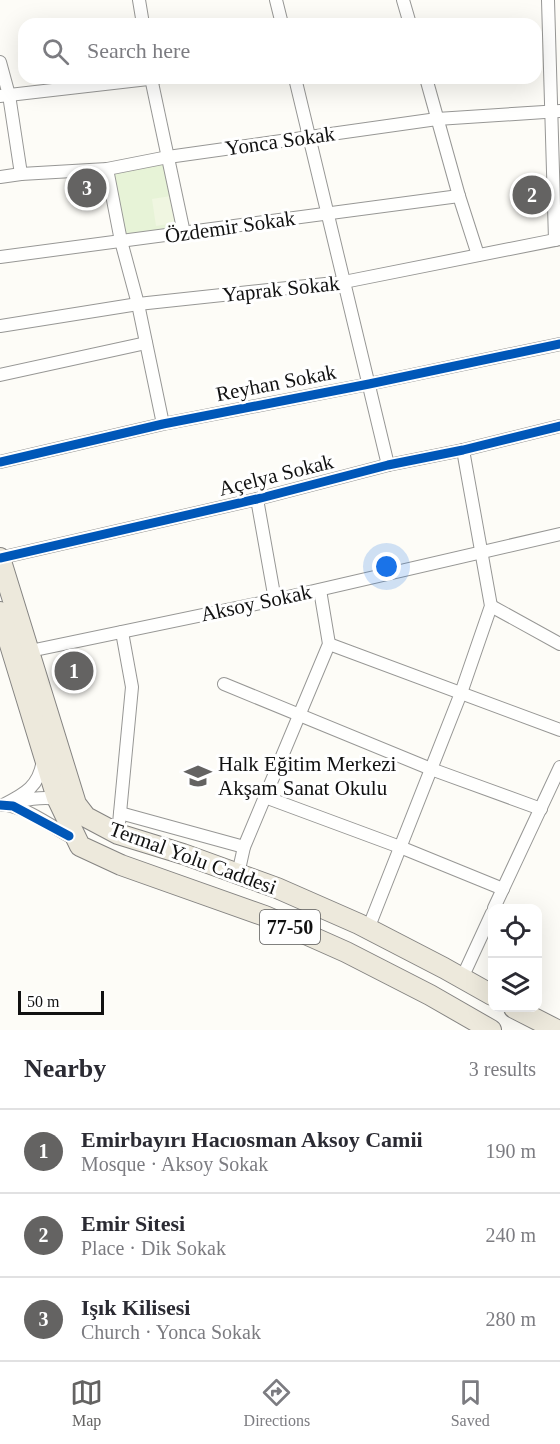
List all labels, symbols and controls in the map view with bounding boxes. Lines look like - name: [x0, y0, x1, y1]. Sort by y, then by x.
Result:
- search box: [18, 18, 542, 84]
- icon: search: [39, 35, 72, 68]
- text: Search here: [87, 38, 190, 63]
- street label: Yonca Sokak: [224, 121, 337, 161]
- pin: 3: [68, 166, 106, 210]
- pin: 2: [512, 172, 552, 218]
- street label: Özdemir Sokak: [163, 206, 297, 248]
- street label: Yaprak Sokak: [221, 271, 341, 307]
- street label: Reyhan Sokak: [214, 359, 339, 406]
- street label: Açelya Sokak: [216, 449, 336, 501]
- your location: [372, 552, 401, 581]
- street label: Aksoy Sokak: [198, 579, 314, 626]
- pin: 1: [54, 648, 94, 694]
- place label: Halk Eğitim Merkezi Akşam Sanat Okulu: [218, 752, 397, 800]
- school or university icon: Halk Eğitim Merkezi Akşam Sanat Okulu: [183, 761, 213, 791]
- street label: Termal Yolu Caddesi: [106, 817, 280, 900]
- map controls: [488, 904, 542, 1012]
- button: locate: [488, 904, 542, 958]
- road number: 77-50: [260, 910, 320, 944]
- button: layers: [488, 958, 542, 1012]
- scale bar: [18, 988, 104, 1016]
- text: 50 m: [27, 993, 59, 1010]
- text: Nearby: [24, 1054, 106, 1083]
- text: 3 results: [469, 1058, 536, 1080]
- text: Emirbayırı Hacıosman Aksoy Camii: [81, 1127, 423, 1152]
- text: 1: [39, 1140, 49, 1162]
- text: 190 m: [485, 1140, 536, 1162]
- text: Mosque · Aksoy Sokak: [81, 1153, 268, 1175]
- text: Emir Sitesi: [81, 1211, 185, 1236]
- text: 2: [39, 1224, 49, 1246]
- text: 240 m: [485, 1224, 536, 1246]
- text: Place · Dik Sokak: [81, 1237, 226, 1259]
- text: Işık Kilisesi: [81, 1295, 190, 1320]
- text: 3: [39, 1308, 49, 1330]
- text: 280 m: [485, 1308, 536, 1330]
- text: Church · Yonca Sokak: [81, 1321, 261, 1343]
- tab: Map: [70, 1376, 103, 1430]
- tab: Directions: [244, 1376, 310, 1430]
- tab: Saved: [451, 1376, 490, 1430]

